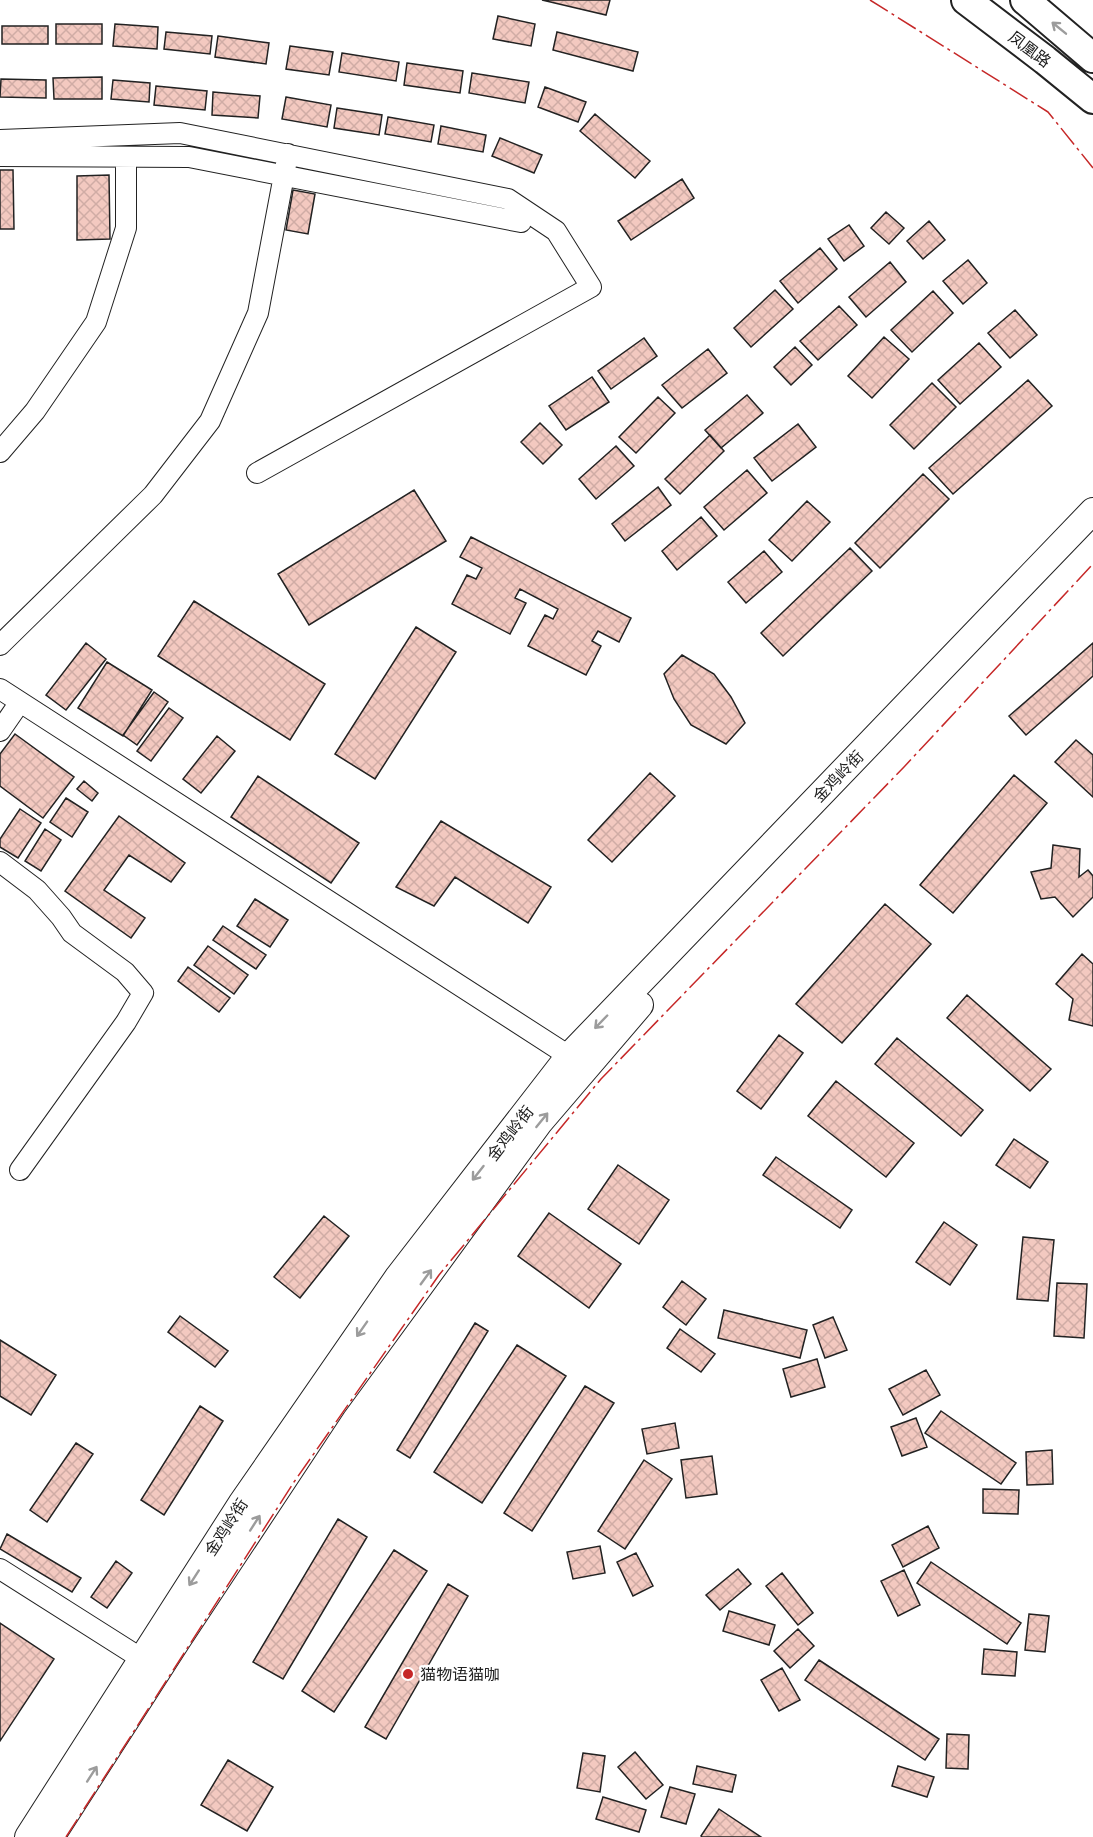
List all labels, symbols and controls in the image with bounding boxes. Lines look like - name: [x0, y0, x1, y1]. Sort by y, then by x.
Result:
- one-way arrow: [1052, 22, 1068, 35]
- street label: 凤凰路: [1005, 27, 1055, 71]
- street label: 金鸡岭街: [809, 747, 867, 805]
- one-way arrow: [594, 1015, 609, 1030]
- street label: 金鸡岭街: [483, 1102, 537, 1164]
- one-way arrow: [535, 1113, 549, 1128]
- one-way arrow: [472, 1165, 485, 1181]
- one-way arrow: [420, 1269, 432, 1285]
- one-way arrow: [356, 1321, 368, 1337]
- street label: 金鸡岭街: [201, 1495, 251, 1559]
- one-way arrow: [249, 1515, 261, 1532]
- one-way arrow: [187, 1569, 199, 1586]
- place label: 猫物语猫咖: [420, 1665, 500, 1683]
- marker: 猫物语猫咖: [401, 1667, 415, 1681]
- one-way arrow: [85, 1766, 98, 1783]

